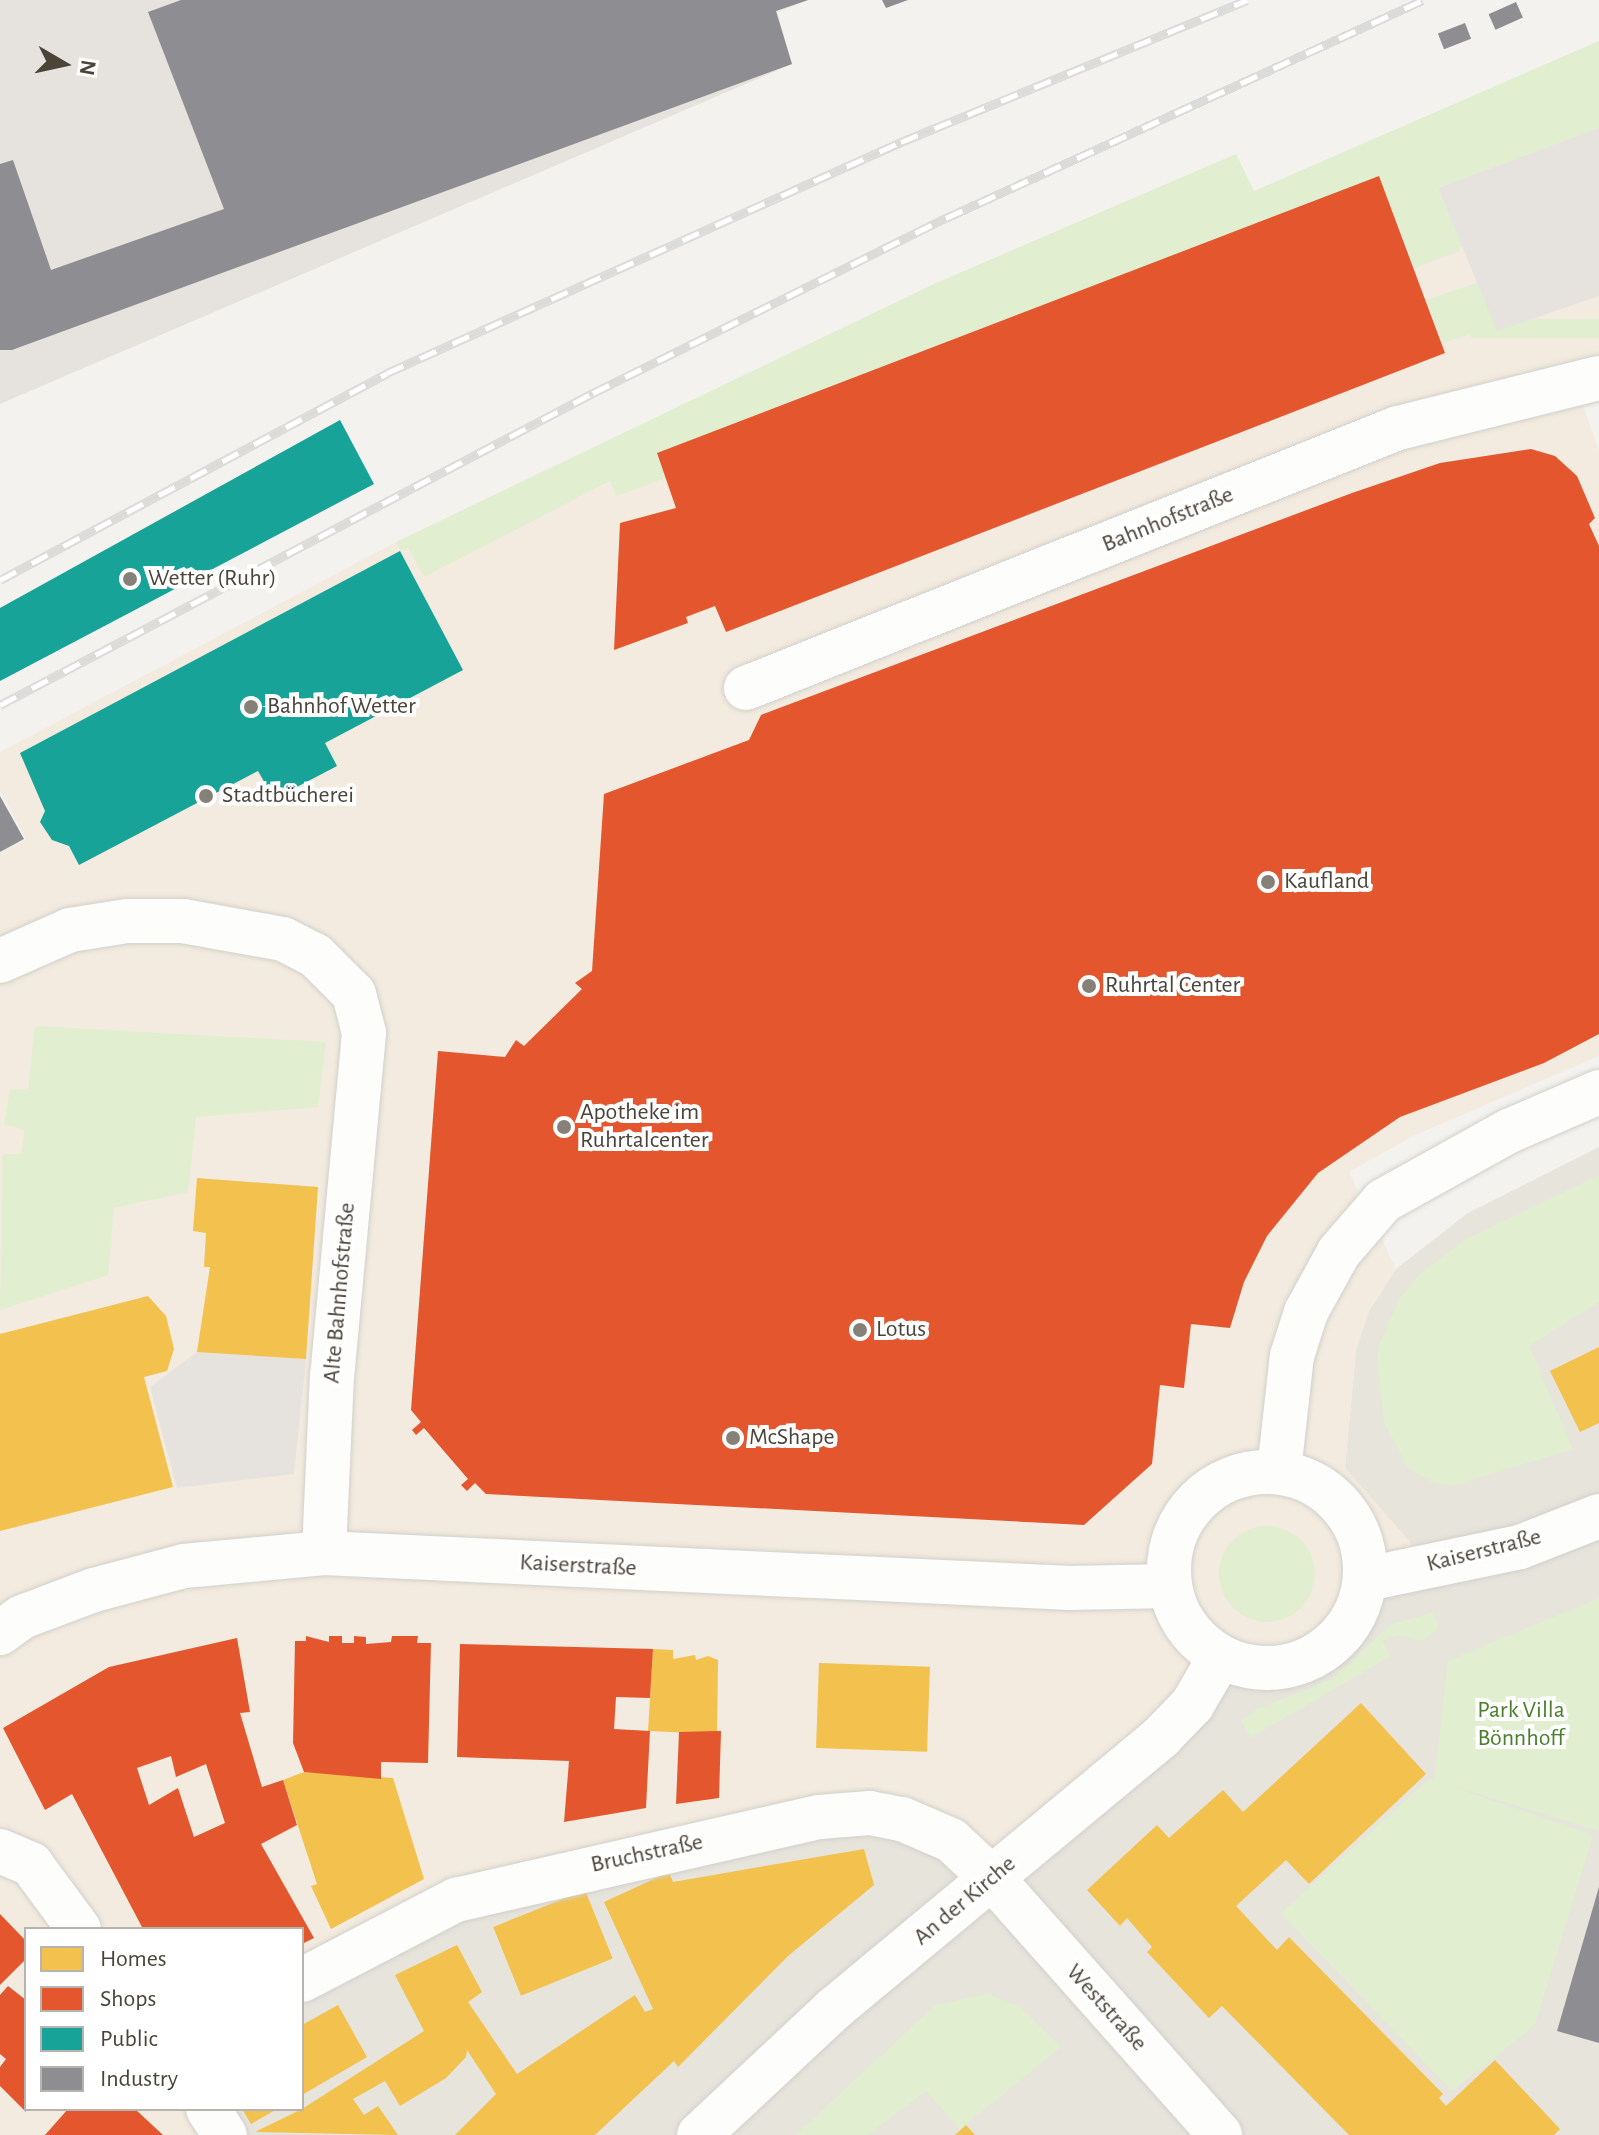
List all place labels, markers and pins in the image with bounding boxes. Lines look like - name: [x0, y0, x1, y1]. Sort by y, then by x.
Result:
- place label: Wetter (Ruhr): [148, 565, 277, 593]
- marker: Wetter (Ruhr): [119, 568, 141, 590]
- place label: Bahnhof Wetter: [267, 693, 416, 721]
- marker: Bahnhof Wetter: [242, 698, 260, 716]
- place label: Stadtbücherei: [222, 782, 354, 810]
- marker: Stadtbücherei: [197, 787, 215, 805]
- place label: Kaufland: [1284, 868, 1369, 896]
- marker: Kaufland: [1259, 873, 1277, 891]
- place label: Ruhrtal Center: [1105, 972, 1240, 1000]
- marker: Ruhrtal Center: [1080, 977, 1098, 995]
- place label: Apotheke im Ruhrtalcenter: [580, 1099, 709, 1155]
- marker: Apotheke im Ruhrtalcenter: [555, 1118, 573, 1136]
- place label: Lotus: [876, 1316, 926, 1344]
- marker: Lotus: [851, 1321, 869, 1339]
- place label: McShape: [749, 1424, 835, 1452]
- marker: McShape: [724, 1429, 742, 1447]

